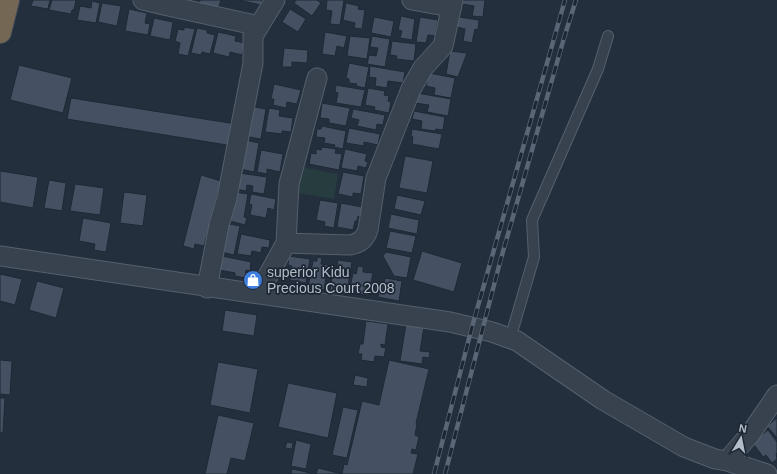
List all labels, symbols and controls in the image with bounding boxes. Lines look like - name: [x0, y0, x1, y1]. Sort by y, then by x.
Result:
- place label: superior Kidu Precious Court 2008: [267, 264, 395, 296]
- shop icon: superior Kidu Precious Court 2008: [242, 269, 264, 291]
- north arrow: [721, 418, 761, 458]
- text: N: [738, 422, 748, 435]

